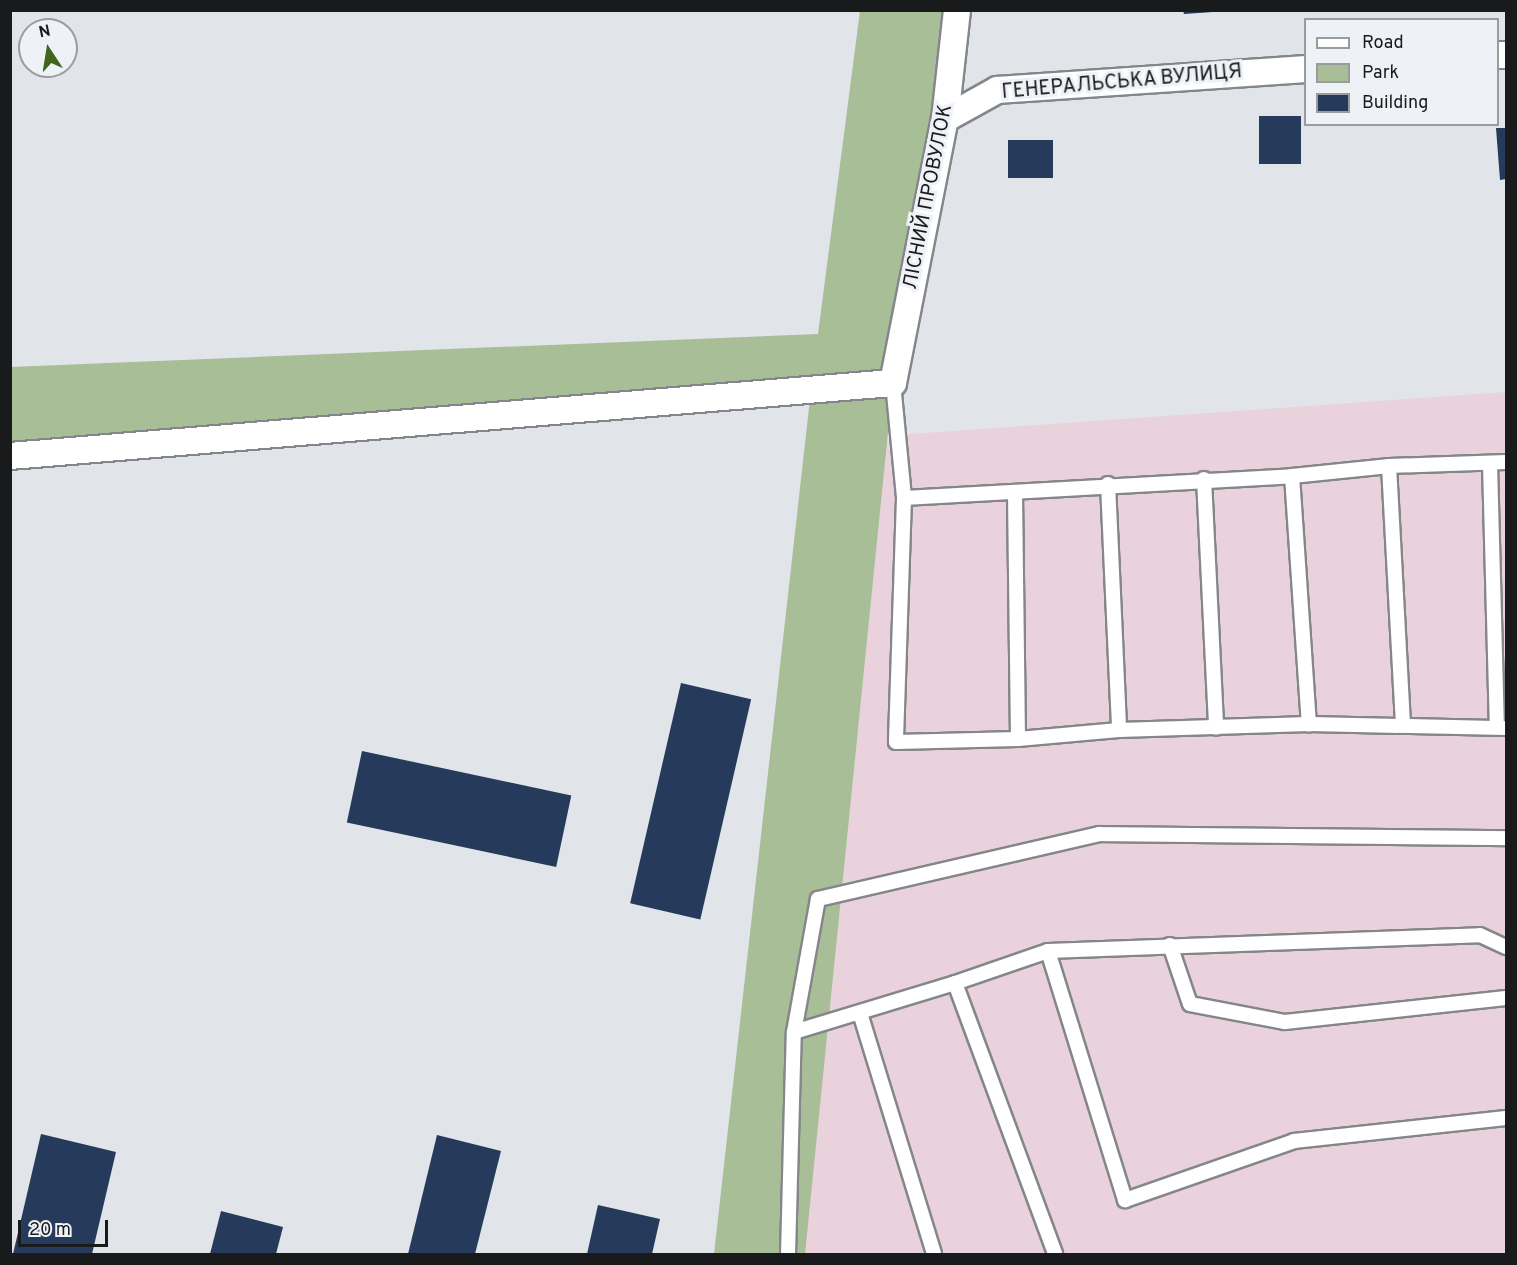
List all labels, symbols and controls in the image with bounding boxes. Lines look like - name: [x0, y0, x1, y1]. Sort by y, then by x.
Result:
- north arrow: [18, 18, 78, 78]
- legend: [1304, 18, 1499, 126]
- text: N: [37, 21, 52, 43]
- text: Road: [1362, 32, 1404, 55]
- street label: ГЕНЕРАЛЬСЬКА ВУЛИЦЯ: [1000, 60, 1244, 106]
- text: Park: [1362, 62, 1399, 85]
- text: Building: [1362, 92, 1428, 115]
- street label: ЛІСНИЙ ПРОВУЛОК: [899, 102, 959, 292]
- scale bar: [21, 1208, 111, 1246]
- text: 20 m: [29, 1219, 71, 1242]

